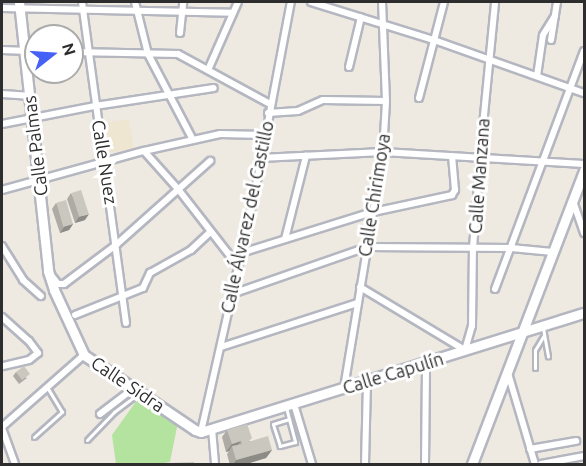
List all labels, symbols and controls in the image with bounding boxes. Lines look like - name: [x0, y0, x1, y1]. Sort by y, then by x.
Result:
- north arrow: [24, 24, 84, 84]
- text: N: [59, 41, 80, 58]
- street label: Calle Palmas: [18, 95, 52, 197]
- street label: Calle Manzana: [464, 117, 494, 235]
- street label: Calle Nuez: [88, 118, 122, 206]
- street label: Calle Álvarez del Castillo: [216, 119, 278, 315]
- street label: Calle Chirimoya: [354, 132, 394, 258]
- street label: Calle Capulín: [340, 347, 446, 399]
- street label: Calle Sidra: [87, 352, 169, 416]

